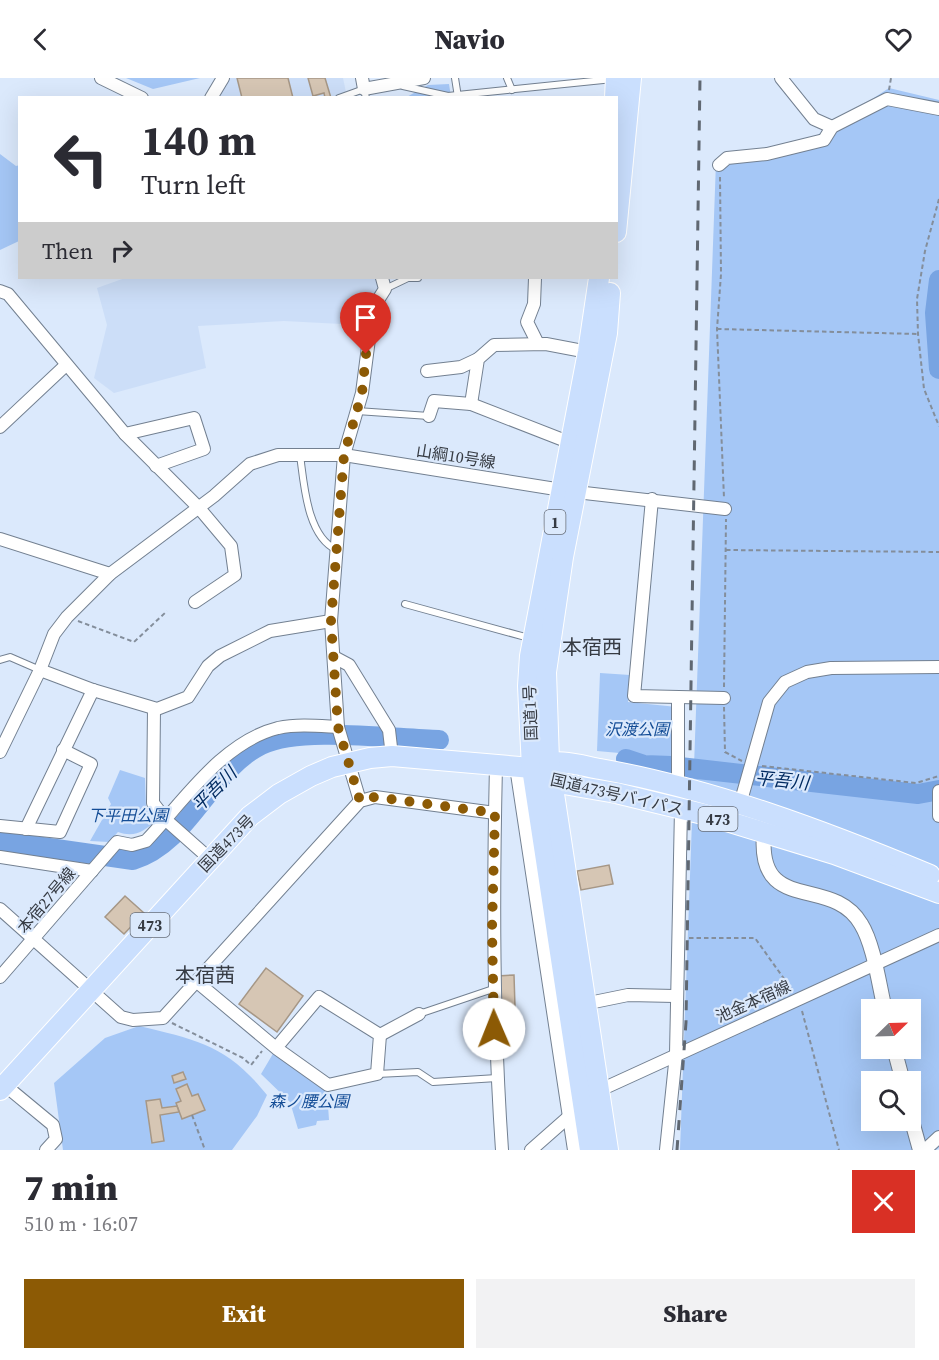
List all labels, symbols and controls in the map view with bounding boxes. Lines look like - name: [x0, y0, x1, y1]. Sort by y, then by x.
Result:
- text: Navio: [434, 21, 505, 58]
- icon: back: [24, 23, 57, 56]
- icon: heart: [882, 23, 915, 56]
- text: 140 m: [141, 111, 256, 169]
- icon: left: [42, 120, 120, 198]
- text: Turn left: [141, 166, 245, 203]
- icon: right: [105, 234, 138, 267]
- text: Then: [42, 236, 93, 266]
- pin: [340, 292, 391, 354]
- icon: arrive: [349, 301, 382, 334]
- street label: 山綱10号線: [415, 439, 497, 473]
- road number: 1: [544, 510, 566, 534]
- district label: 本宿西: [562, 633, 622, 661]
- street label: 国道1号: [518, 685, 542, 741]
- park label: 沢渡公園: [605, 718, 671, 740]
- water label: 平吾川: [186, 760, 243, 817]
- water label: 平吾川: [754, 765, 812, 795]
- street label: 国道473号バイパス: [548, 768, 686, 820]
- park label: 下平田公園: [88, 804, 170, 826]
- road number: 473: [698, 807, 738, 831]
- street label: 国道473号: [193, 809, 259, 877]
- street label: 本宿27号線: [12, 862, 80, 938]
- road number: 473: [130, 913, 170, 937]
- district label: 本宿茜: [175, 961, 235, 989]
- street label: 池金本宿線: [712, 975, 794, 1027]
- position arrow: [462, 997, 526, 1061]
- north arrow: [861, 999, 921, 1059]
- map controls: [861, 999, 921, 1131]
- button: search: [861, 1071, 921, 1131]
- park label: 森ノ腰公園: [269, 1090, 351, 1112]
- text: 7 min: [24, 1163, 118, 1212]
- button: close: [852, 1170, 915, 1233]
- text: 510 m · 16:07: [24, 1210, 138, 1238]
- button: Exit: [24, 1279, 464, 1348]
- button: Share: [476, 1279, 915, 1348]

